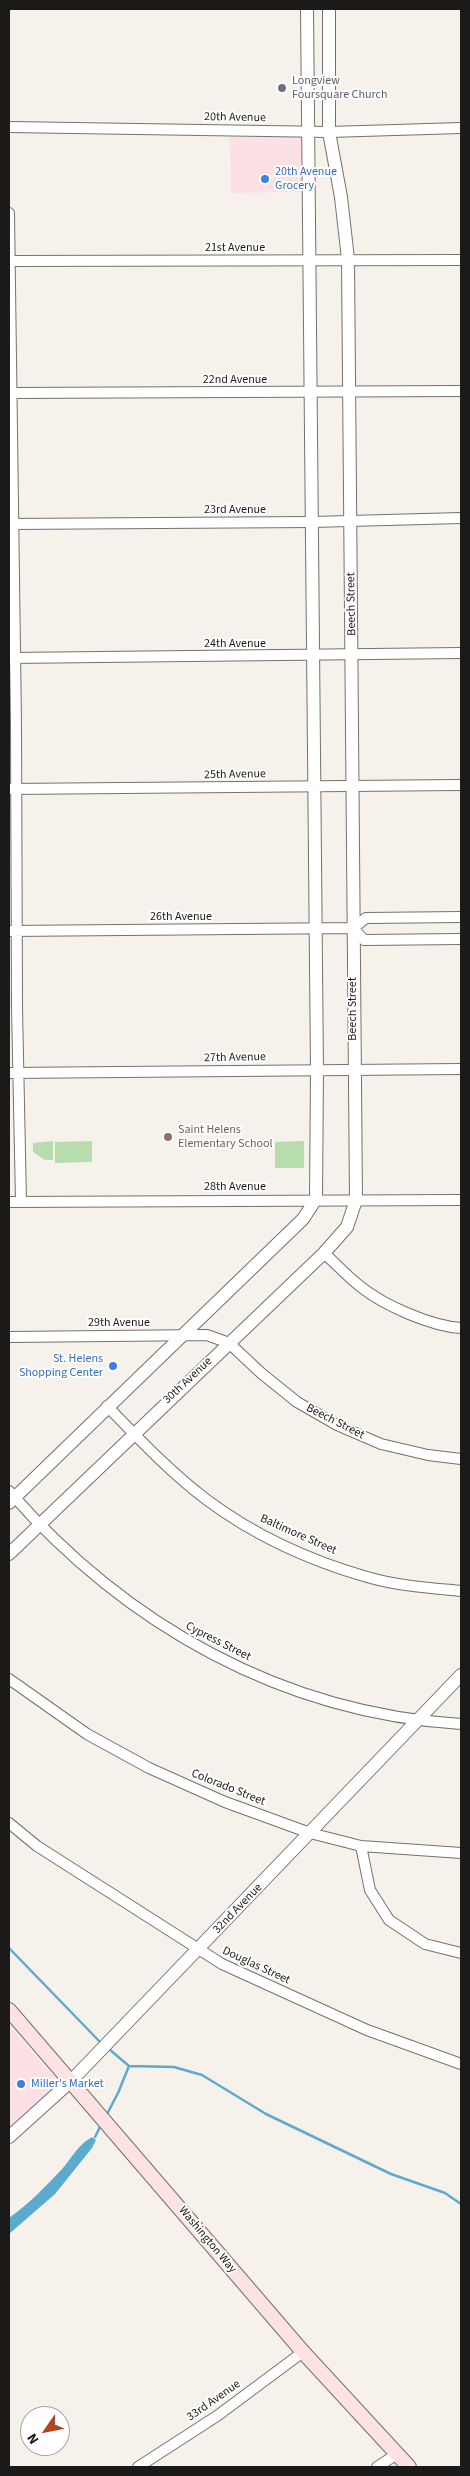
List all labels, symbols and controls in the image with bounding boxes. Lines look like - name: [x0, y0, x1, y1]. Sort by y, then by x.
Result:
- place label: Longview Foursquare Church: [292, 74, 388, 102]
- marker: Longview Foursquare Church: [276, 82, 288, 94]
- street label: 20th Avenue: [204, 110, 266, 126]
- place label: 20th Avenue Grocery: [275, 165, 337, 193]
- marker: 20th Avenue Grocery: [259, 173, 271, 185]
- street label: 21st Avenue: [205, 241, 265, 255]
- street label: 22nd Avenue: [203, 373, 267, 387]
- street label: 23rd Avenue: [204, 503, 266, 517]
- street label: Beech Street: [344, 572, 360, 636]
- street label: 24th Avenue: [204, 637, 266, 651]
- street label: 25th Avenue: [204, 767, 266, 783]
- street label: 26th Avenue: [150, 910, 212, 924]
- street label: Beech Street: [346, 977, 360, 1041]
- street label: 27th Avenue: [204, 1050, 266, 1066]
- place label: Saint Helens Elementary School: [178, 1123, 273, 1151]
- marker: Saint Helens Elementary School: [162, 1131, 174, 1143]
- street label: 28th Avenue: [204, 1180, 266, 1194]
- street label: 29th Avenue: [88, 1316, 150, 1330]
- place label: St. Helens Shopping Center: [19, 1352, 103, 1380]
- street label: 30th Avenue: [160, 1355, 216, 1407]
- marker: St. Helens Shopping Center: [107, 1360, 119, 1372]
- street label: Beech Street: [303, 1401, 367, 1443]
- street label: Baltimore Street: [258, 1512, 338, 1558]
- street label: Cypress Street: [183, 1619, 253, 1665]
- street label: Colorado Street: [189, 1767, 267, 1809]
- street label: 32nd Avenue: [210, 1881, 266, 1937]
- street label: Douglas Street: [220, 1944, 292, 1988]
- place label: Miller's Market: [31, 2077, 104, 2091]
- marker: Miller's Market: [15, 2078, 27, 2090]
- street label: Washington Way: [175, 2204, 239, 2276]
- street label: 33rd Avenue: [184, 2377, 244, 2425]
- north arrow: [20, 2406, 70, 2456]
- text: N: [22, 2429, 44, 2448]

